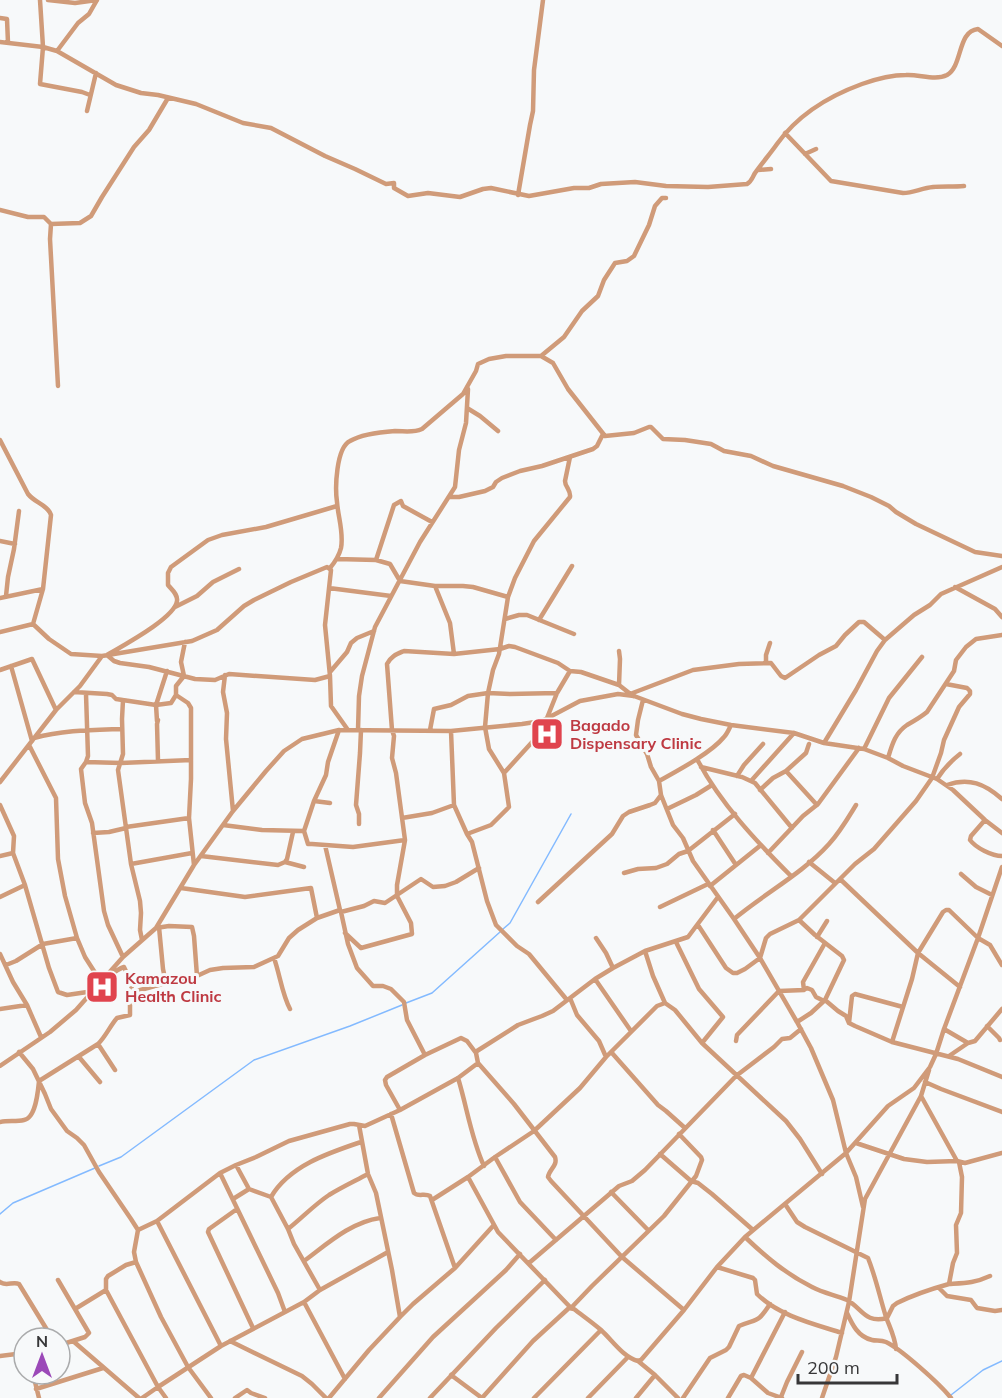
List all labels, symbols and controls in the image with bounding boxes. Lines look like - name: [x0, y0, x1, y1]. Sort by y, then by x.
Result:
- place label: Bagado Dispensary Clinic: [570, 715, 702, 753]
- hospital icon: Bagado Dispensary Clinic: [529, 716, 565, 752]
- place label: Kamazou Health Clinic: [125, 968, 222, 1006]
- hospital icon: Kamazou Health Clinic: [84, 969, 120, 1005]
- north arrow: [12, 1326, 72, 1386]
- text: N: [36, 1331, 48, 1351]
- scale bar: [798, 1347, 897, 1385]
- text: 200 m: [807, 1356, 860, 1379]

